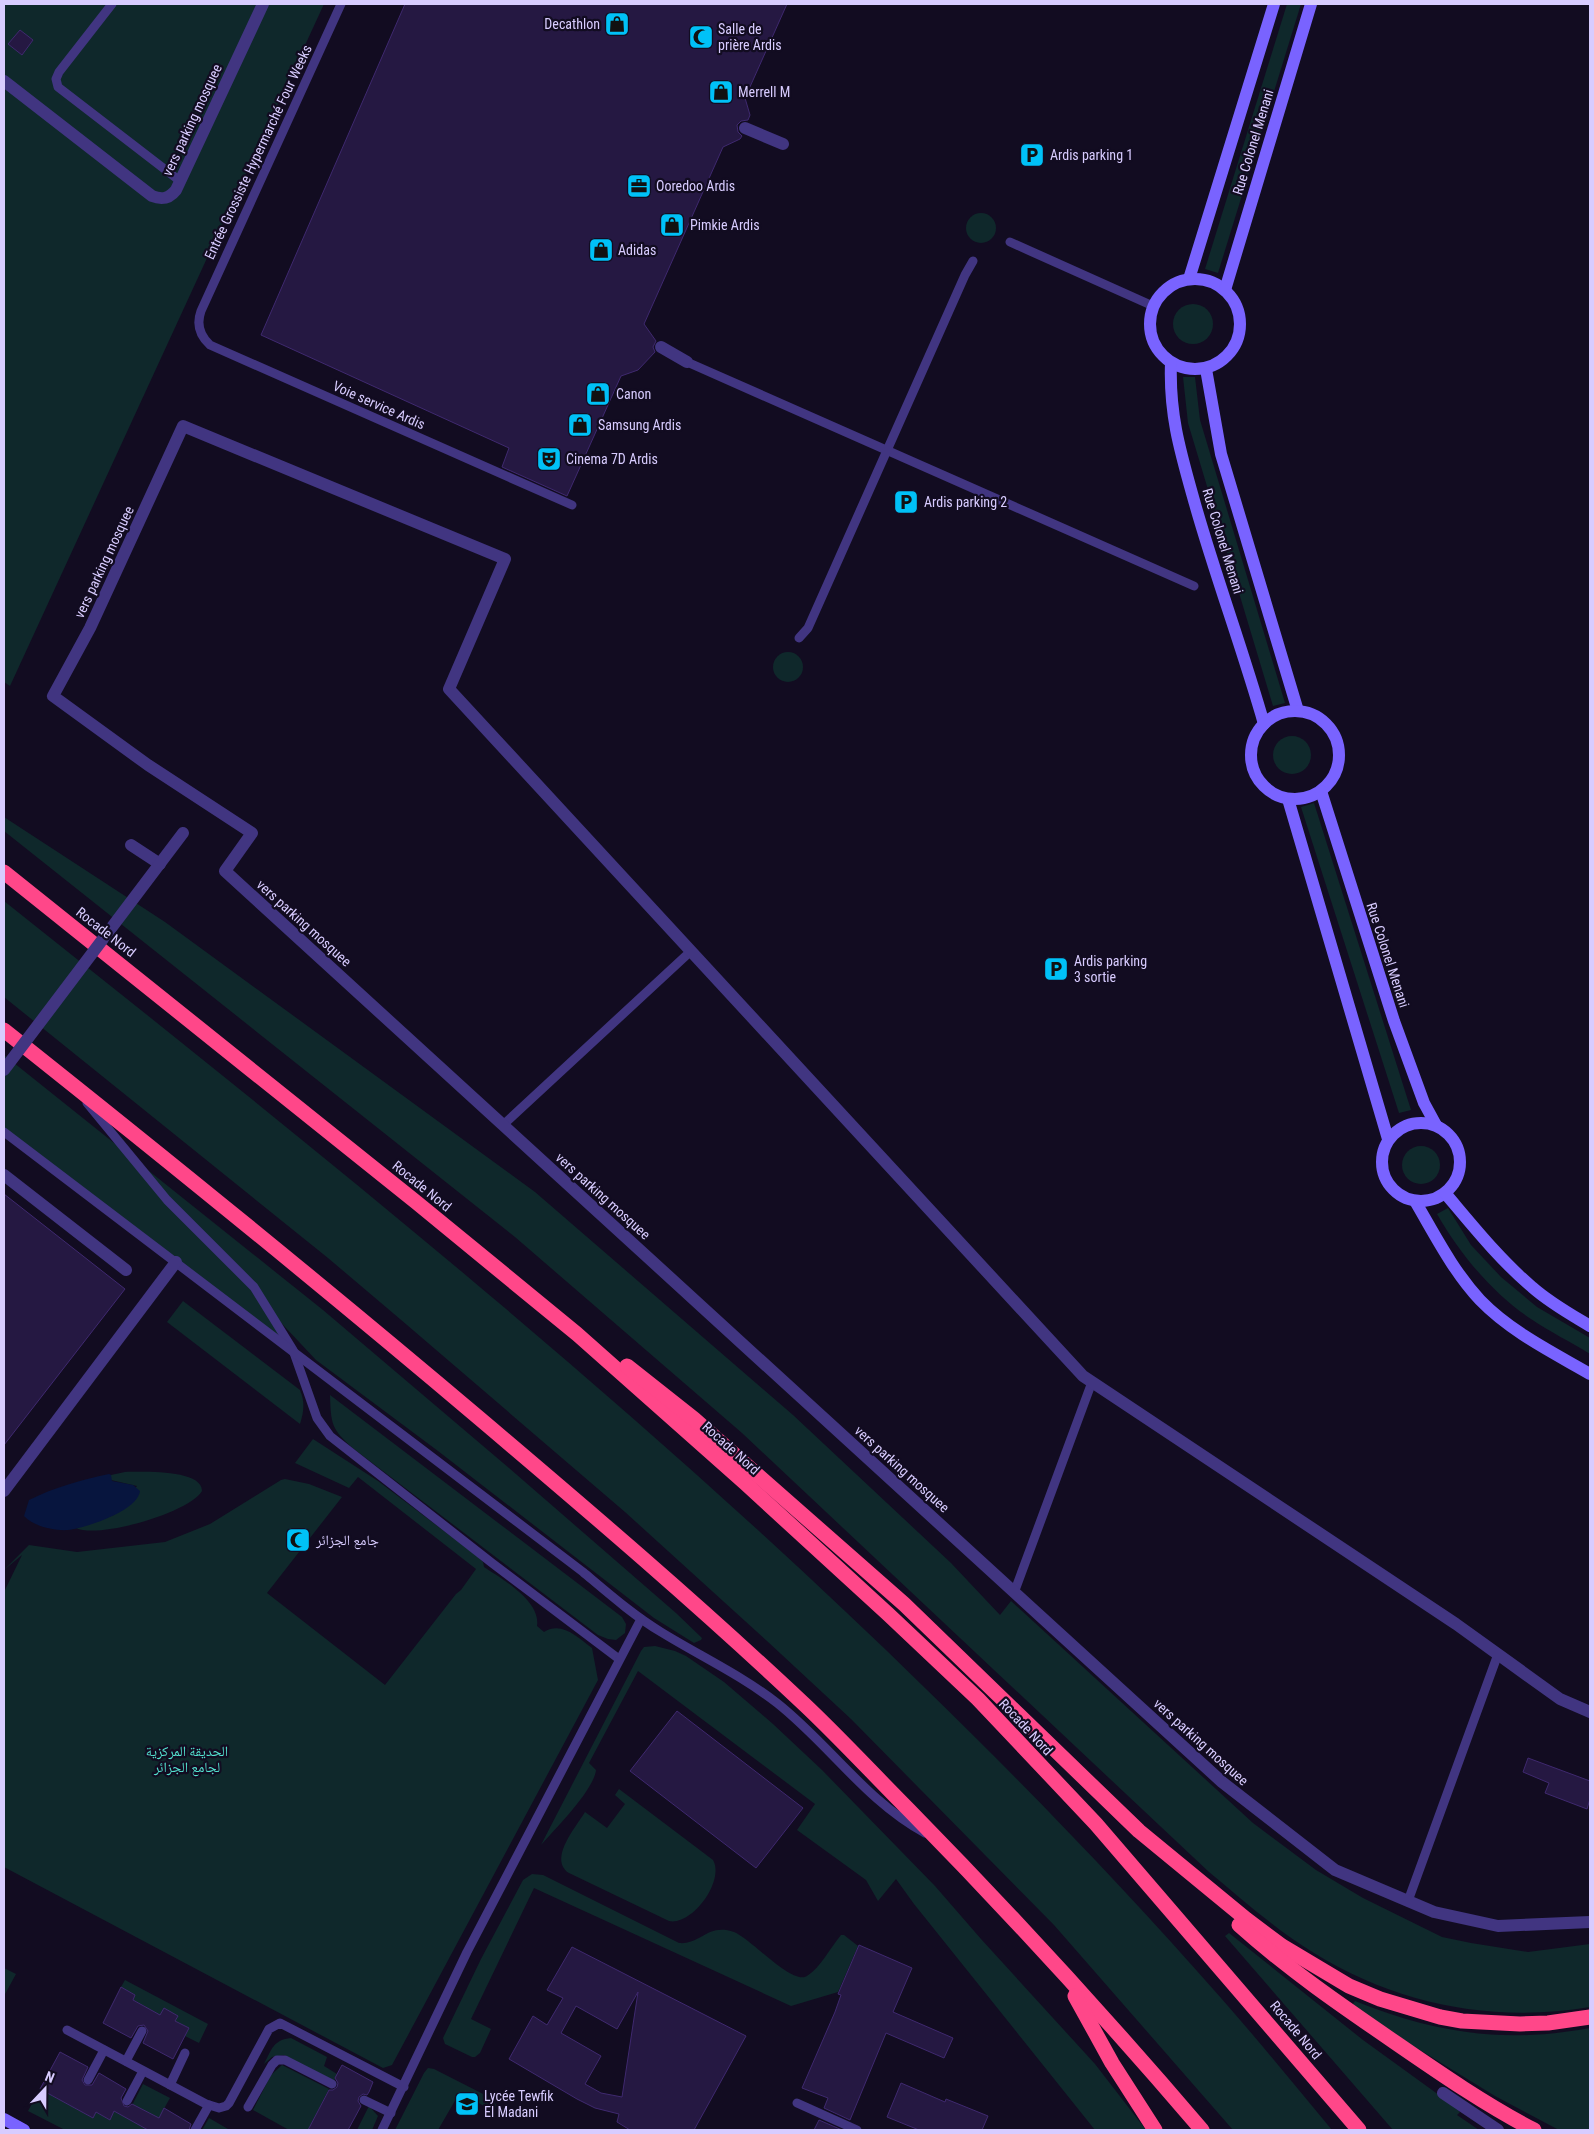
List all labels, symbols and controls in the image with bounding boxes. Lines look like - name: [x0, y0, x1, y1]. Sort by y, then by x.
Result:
- shop icon: Decathlon: [604, 11, 630, 37]
- place label: Decathlon: [544, 16, 600, 32]
- place label: Salle de prière Ardis: [718, 21, 782, 53]
- mosque icon: Salle de prière Ardis: [688, 24, 714, 50]
- street label: Entrée Grossiste Hypermarché Four Weeks: [201, 42, 315, 262]
- street label: vers parking mosquee: [159, 61, 225, 178]
- shop icon: Merrell M: [708, 79, 734, 105]
- place label: Merrell M: [738, 84, 790, 100]
- street label: Rue Colonel Menani: [1229, 87, 1277, 197]
- parking icon: Ardis parking 1: [1019, 142, 1045, 168]
- place label: Ardis parking 1: [1050, 147, 1133, 163]
- office icon: Ooredoo Ardis: [626, 173, 652, 199]
- place label: Ooredoo Ardis: [656, 178, 735, 194]
- shop icon: Pimkie Ardis: [659, 212, 685, 238]
- place label: Pimkie Ardis: [690, 217, 760, 233]
- shop icon: Adidas: [588, 237, 614, 263]
- place label: Adidas: [618, 242, 656, 258]
- street label: Voie service Ardis: [330, 378, 428, 432]
- shop icon: Canon: [585, 381, 611, 407]
- place label: Canon: [616, 386, 651, 402]
- shop icon: Samsung Ardis: [567, 412, 593, 438]
- place label: Samsung Ardis: [598, 417, 681, 433]
- theatre icon: Cinema 7D Ardis: [536, 446, 562, 472]
- place label: Cinema 7D Ardis: [566, 451, 658, 467]
- street label: Rue Colonel Menani: [1199, 486, 1247, 596]
- parking icon: Ardis parking 2: [893, 489, 919, 515]
- place label: Ardis parking 2: [924, 494, 1007, 510]
- street label: vers parking mosquee: [71, 503, 137, 620]
- street label: vers parking mosquee: [254, 876, 355, 970]
- street label: Rue Colonel Menani: [1363, 900, 1413, 1010]
- street label: Rocade Nord: [73, 904, 139, 960]
- place label: Ardis parking 3 sortie: [1074, 953, 1147, 985]
- parking icon: Ardis parking 3 sortie: [1043, 956, 1069, 982]
- street label: vers parking mosquee: [553, 1149, 654, 1243]
- street label: Rocade Nord: [389, 1157, 455, 1215]
- street label: Rocade Nord: [699, 1418, 763, 1478]
- street label: vers parking mosquee: [852, 1422, 953, 1516]
- mosque icon: جامع الجزائر: [285, 1527, 311, 1553]
- place label: جامع الجزائر: [315, 1532, 379, 1550]
- street label: vers parking mosquee: [1151, 1695, 1252, 1789]
- street label: Rocade Nord: [996, 1696, 1056, 1758]
- park label: الحديقة المركزية لجامع الجزائر: [146, 1743, 228, 1777]
- street label: Rocade Nord: [1267, 1998, 1325, 2062]
- north arrow: [20, 2064, 70, 2114]
- text: N: [43, 2068, 57, 2086]
- place label: Lycée Tewfik El Madani: [484, 2088, 554, 2120]
- school or university icon: Lycée Tewfik El Madani: [454, 2091, 480, 2117]

